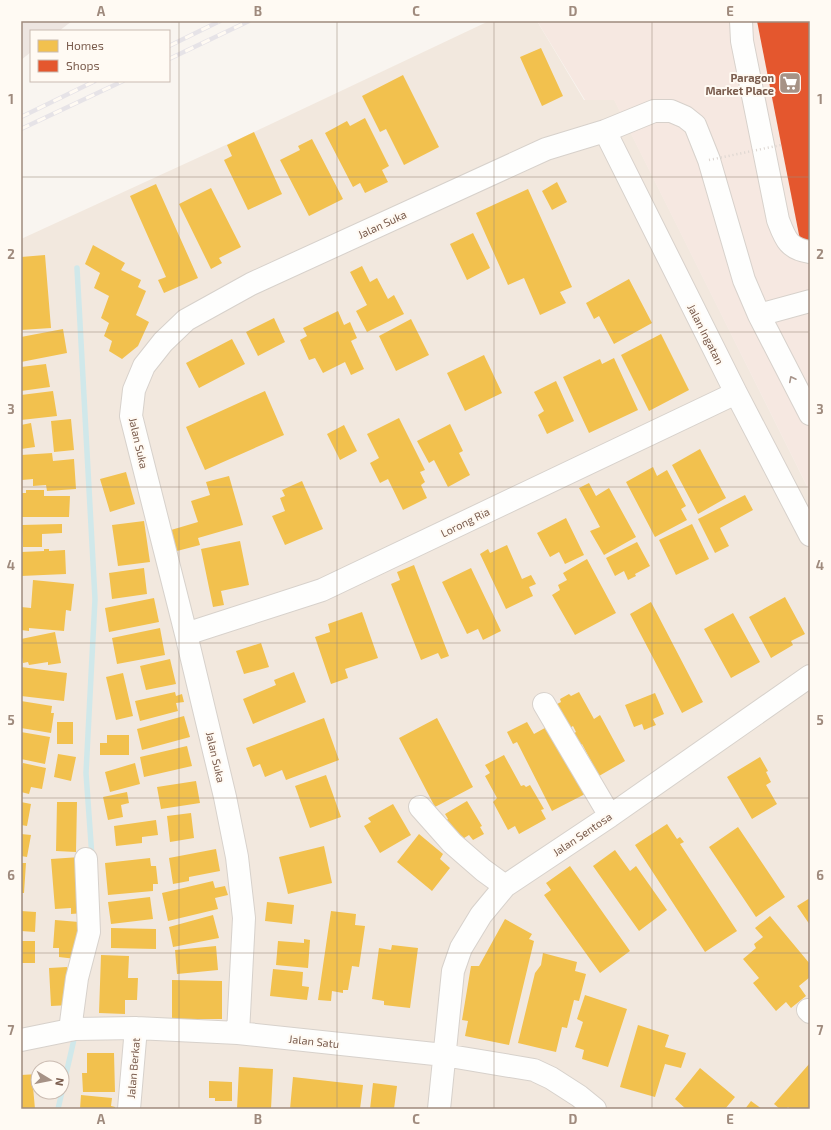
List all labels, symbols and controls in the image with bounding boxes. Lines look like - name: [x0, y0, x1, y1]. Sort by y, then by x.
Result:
- text: A: [97, 3, 106, 19]
- text: B: [254, 3, 262, 19]
- text: C: [412, 3, 420, 19]
- text: D: [569, 3, 578, 19]
- text: E: [726, 3, 734, 19]
- legend: [30, 30, 170, 82]
- text: Homes: [66, 38, 104, 52]
- text: Shops: [66, 58, 100, 72]
- supermarket icon: Paragon Market Place: [777, 70, 803, 96]
- place label: Paragon Market Place: [706, 71, 774, 97]
- text: 1: [8, 91, 14, 107]
- text: 1: [817, 91, 823, 107]
- street label: Jalan Suka: [356, 207, 408, 241]
- text: 2: [7, 246, 15, 262]
- text: 2: [816, 246, 824, 262]
- street label: Jalan Ingatan: [685, 302, 727, 366]
- one-way arrow: [789, 376, 797, 383]
- text: 3: [7, 401, 15, 417]
- text: 3: [816, 401, 824, 417]
- street label: Jalan Suka: [127, 416, 151, 470]
- street label: Lorong Ria: [438, 505, 492, 539]
- text: 4: [7, 557, 15, 573]
- text: 4: [816, 557, 824, 573]
- text: 5: [7, 712, 15, 728]
- text: 5: [816, 712, 824, 728]
- street label: Jalan Suka: [204, 730, 228, 784]
- street label: Jalan Sentosa: [550, 809, 614, 859]
- text: 6: [7, 867, 15, 883]
- text: 6: [816, 867, 824, 883]
- text: 7: [8, 1022, 15, 1038]
- text: 7: [817, 1022, 824, 1038]
- street label: Jalan Satu: [288, 1032, 340, 1050]
- street label: Jalan Berkat: [124, 1037, 142, 1099]
- north arrow: [30, 1060, 70, 1100]
- text: N: [53, 1077, 67, 1087]
- text: A: [97, 1111, 106, 1127]
- text: B: [254, 1111, 262, 1127]
- text: C: [412, 1111, 420, 1127]
- text: D: [569, 1111, 578, 1127]
- text: E: [726, 1111, 734, 1127]

